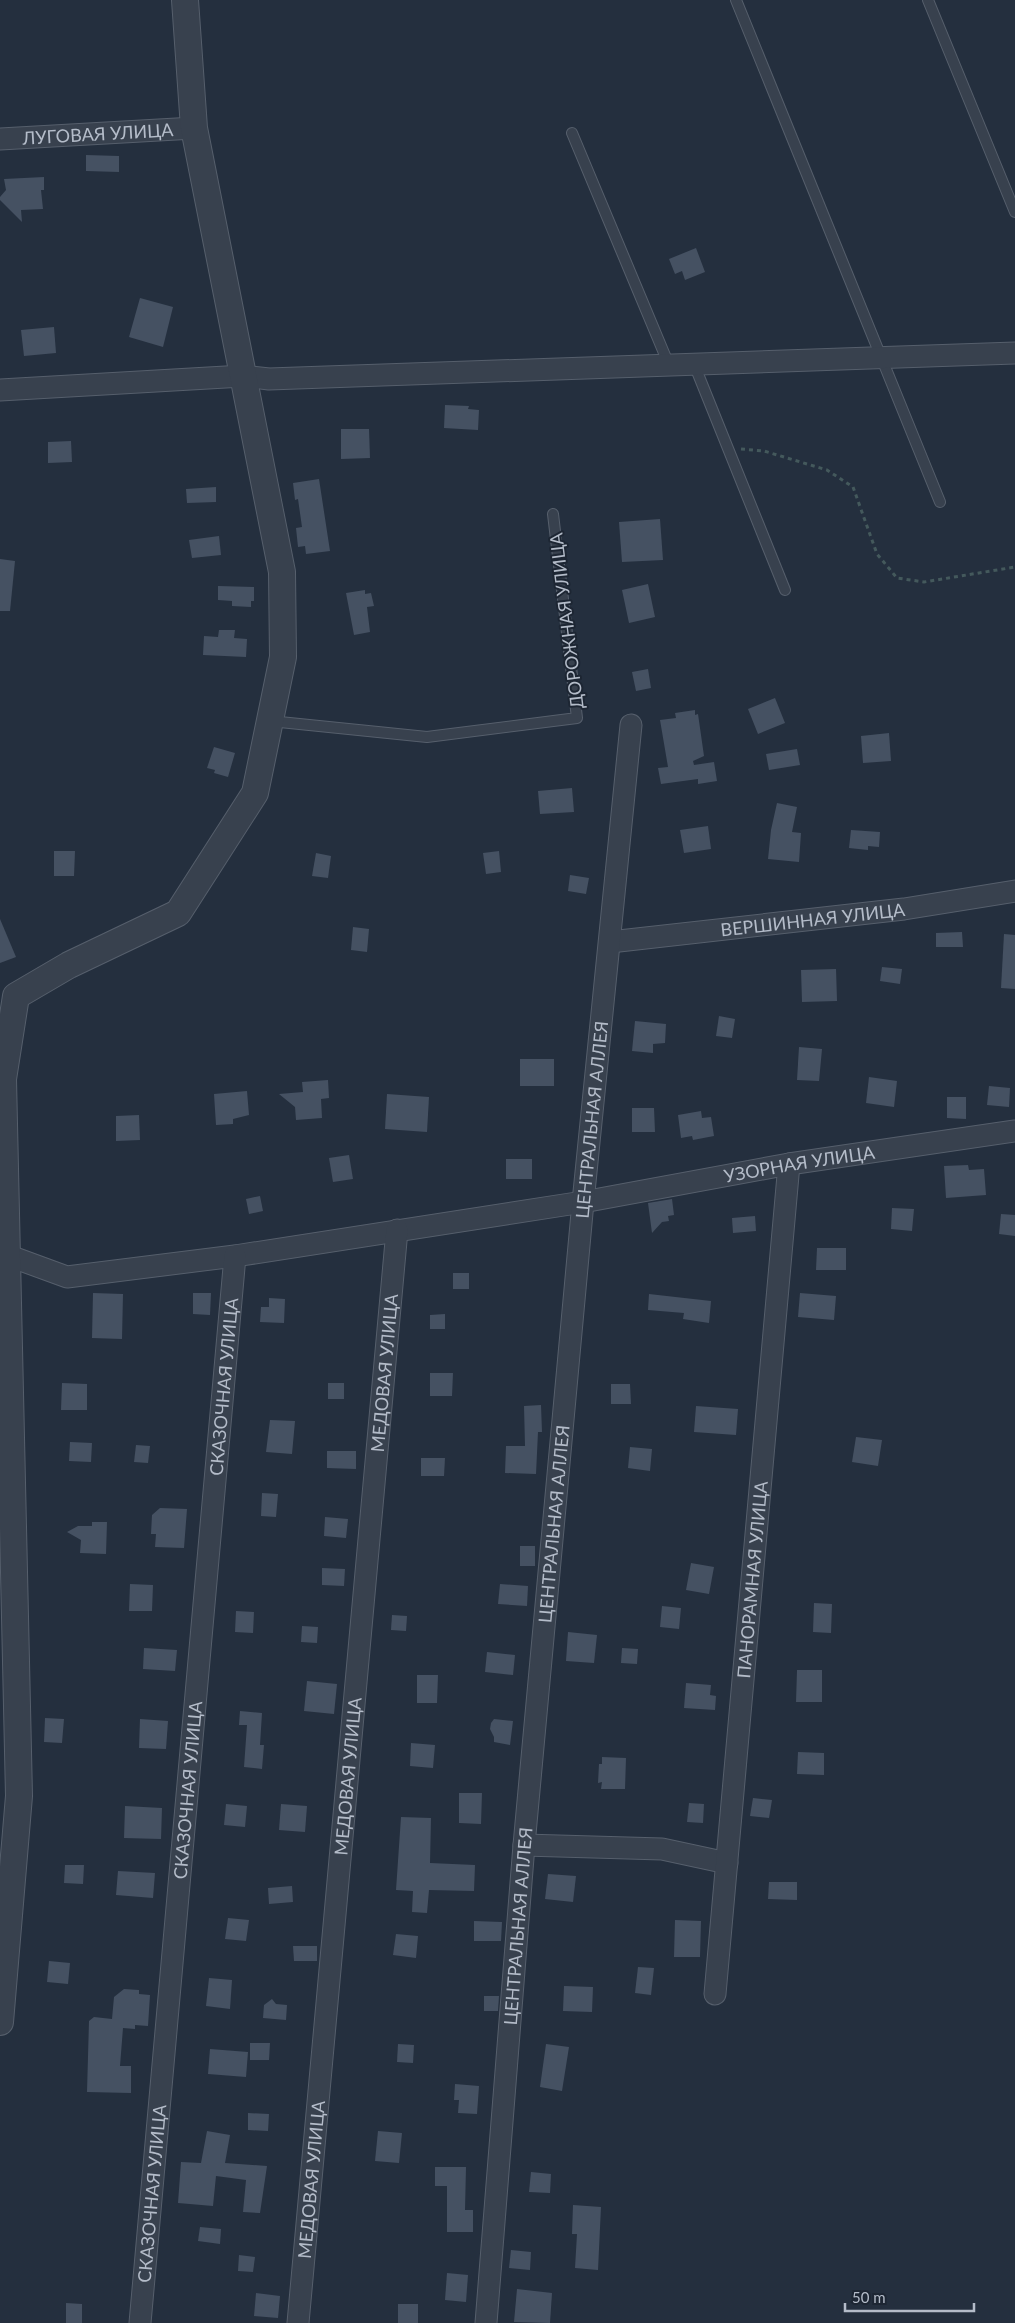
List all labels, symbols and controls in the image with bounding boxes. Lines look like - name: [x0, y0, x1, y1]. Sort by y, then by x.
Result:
- street label: ЛУГОВАЯ УЛИЦА: [21, 118, 175, 149]
- street label: ДОРОЖНАЯ УЛИЦА: [544, 531, 588, 710]
- street label: ВЕРШИННАЯ УЛИЦА: [719, 898, 907, 941]
- street label: ЦЕНТРАЛЬНАЯ АЛЛЕЯ: [571, 1020, 612, 1219]
- street label: УЗОРНАЯ УЛИЦА: [722, 1141, 877, 1187]
- street label: МЕДОВАЯ УЛИЦА: [366, 1292, 402, 1453]
- street label: СКАЗОЧНАЯ УЛИЦА: [204, 1296, 242, 1477]
- street label: ЦЕНТРАЛЬНАЯ АЛЛЕЯ: [533, 1424, 573, 1624]
- street label: ПАНОРАМНАЯ УЛИЦА: [732, 1479, 772, 1679]
- street label: МЕДОВАЯ УЛИЦА: [329, 1695, 366, 1856]
- street label: СКАЗОЧНАЯ УЛИЦА: [169, 1699, 206, 1880]
- street label: ЦЕНТРАЛЬНАЯ АЛЛЕЯ: [499, 1826, 537, 2026]
- street label: МЕДОВАЯ УЛИЦА: [293, 2099, 329, 2260]
- street label: СКАЗОЧНАЯ УЛИЦА: [133, 2103, 170, 2283]
- scale bar: [845, 2280, 974, 2312]
- text: 50 m: [852, 2288, 886, 2306]

